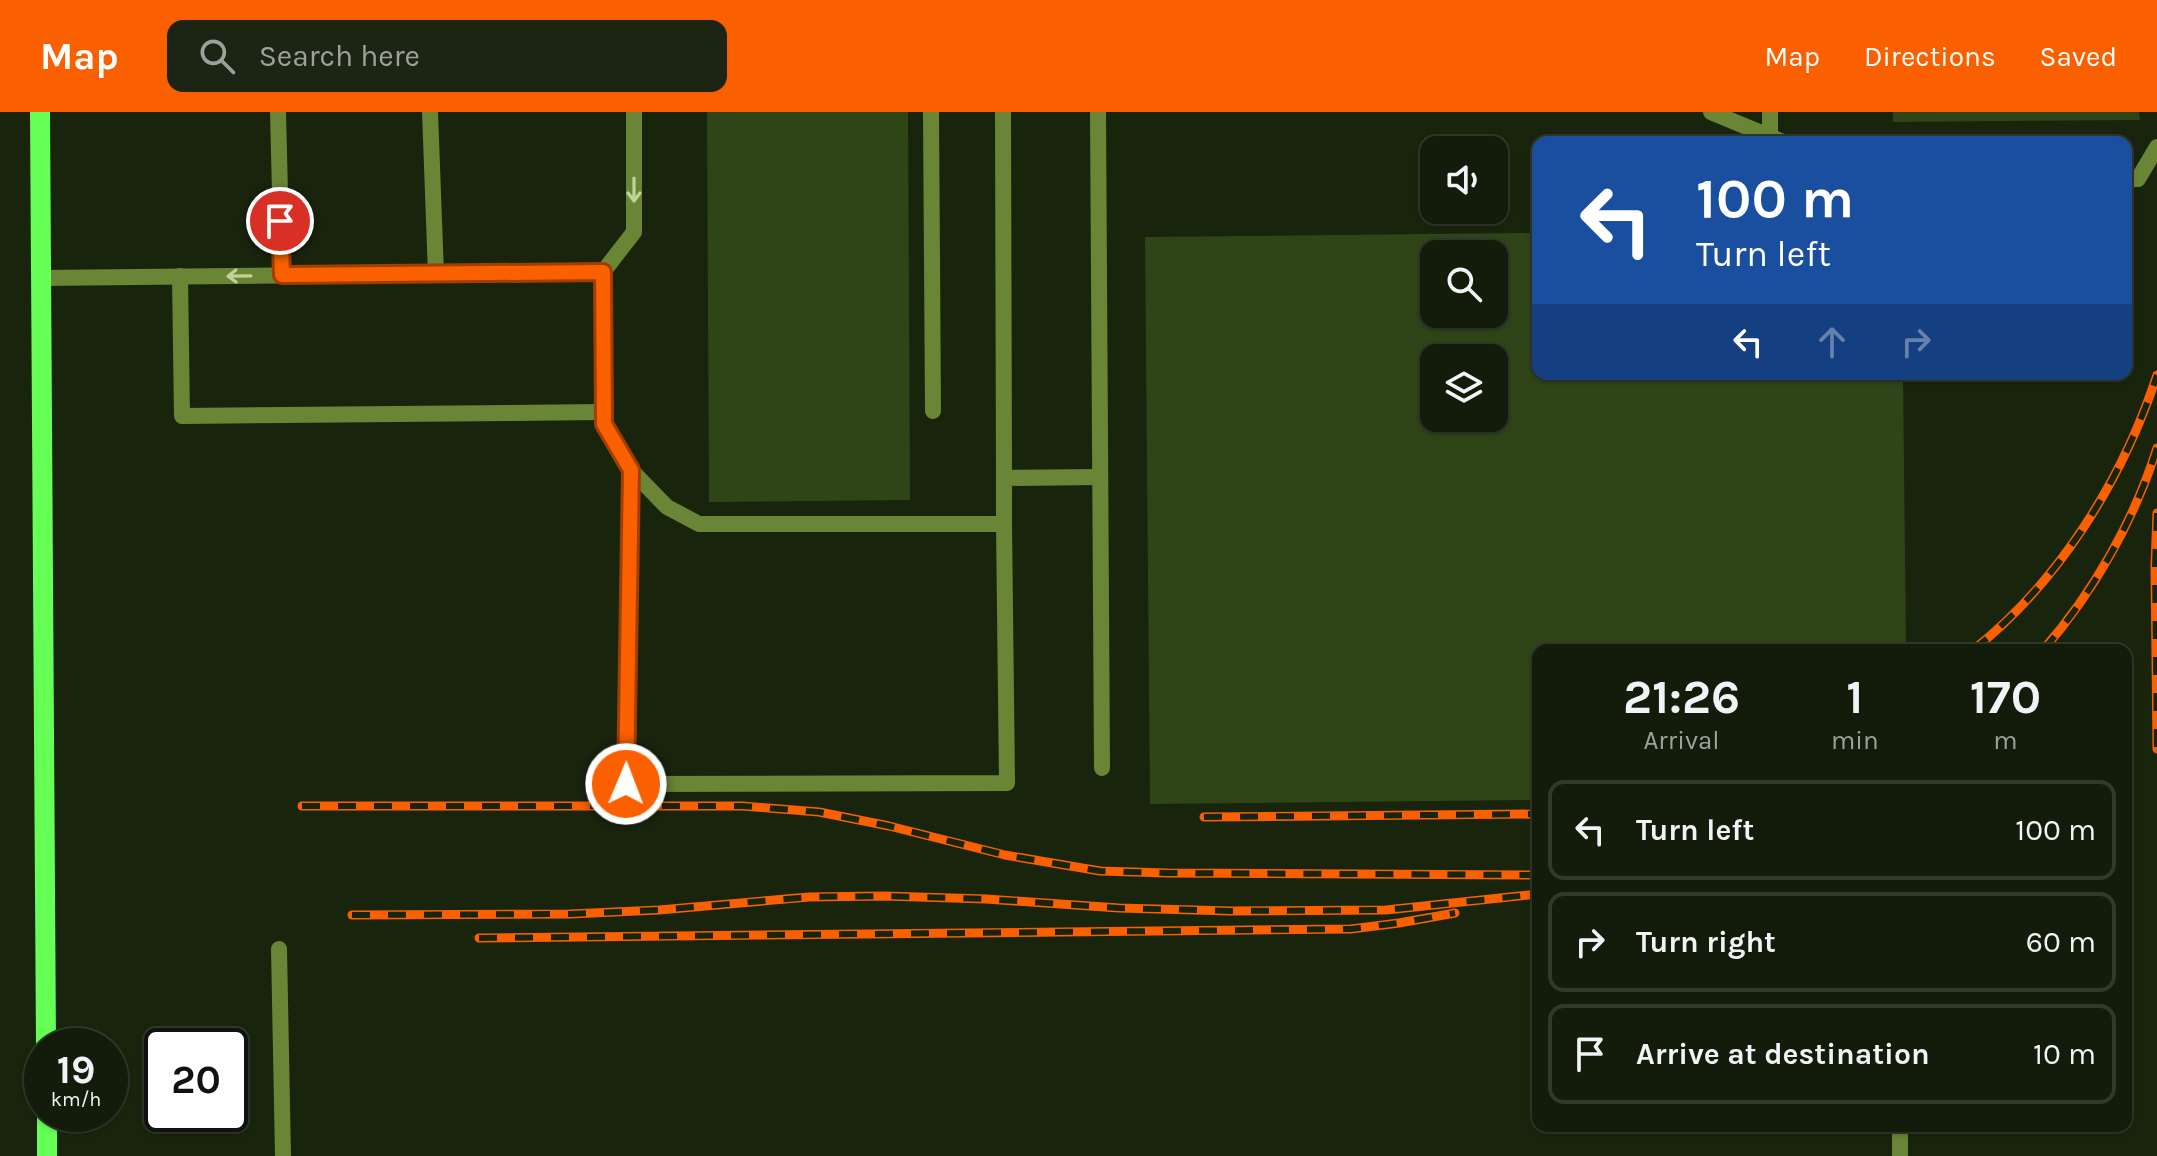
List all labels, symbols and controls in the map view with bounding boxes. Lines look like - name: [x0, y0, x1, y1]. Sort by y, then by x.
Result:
- search box: [167, 20, 727, 92]
- text: Map: [40, 34, 119, 79]
- icon: search: [195, 34, 239, 78]
- text: Search here: [259, 38, 420, 74]
- text: Map: [1765, 40, 1820, 73]
- text: Directions: [1864, 40, 1996, 73]
- text: Saved: [2040, 40, 2117, 73]
- map controls: [1420, 136, 1508, 432]
- button: sound: [1420, 136, 1508, 224]
- text: 100 m: [1696, 166, 1854, 231]
- icon: left: [1564, 168, 1668, 272]
- one-way arrow: [626, 176, 642, 203]
- pin: [246, 187, 314, 255]
- icon: arrive: [258, 199, 302, 243]
- text: Turn left: [1696, 233, 1831, 275]
- button: search: [1420, 240, 1508, 328]
- one-way arrow: [226, 268, 253, 283]
- icon: left: [1726, 320, 1770, 364]
- icon: ahead: [1810, 320, 1854, 364]
- icon: right: [1894, 320, 1938, 364]
- button: layers: [1420, 344, 1508, 432]
- text: 21:26: [1623, 669, 1740, 725]
- text: 1: [1846, 669, 1863, 725]
- text: 170: [1970, 669, 2041, 725]
- text: Arrival: [1643, 725, 1720, 756]
- text: min: [1831, 725, 1879, 756]
- text: m: [1993, 725, 2018, 756]
- position arrow: [584, 742, 668, 826]
- icon: left: [1568, 808, 1612, 852]
- text: Turn left: [1636, 812, 1754, 848]
- text: 100 m: [2015, 812, 2096, 848]
- icon: right: [1568, 920, 1612, 964]
- text: Turn right: [1636, 924, 1776, 960]
- text: 60 m: [2026, 924, 2096, 960]
- speed limit sign: 20: [144, 1028, 248, 1132]
- icon: arrive: [1568, 1032, 1612, 1076]
- text: Arrive at destination: [1636, 1036, 1930, 1072]
- text: 10 m: [2033, 1036, 2096, 1072]
- text: 19: [57, 1046, 95, 1093]
- text: km/h: [51, 1088, 101, 1111]

